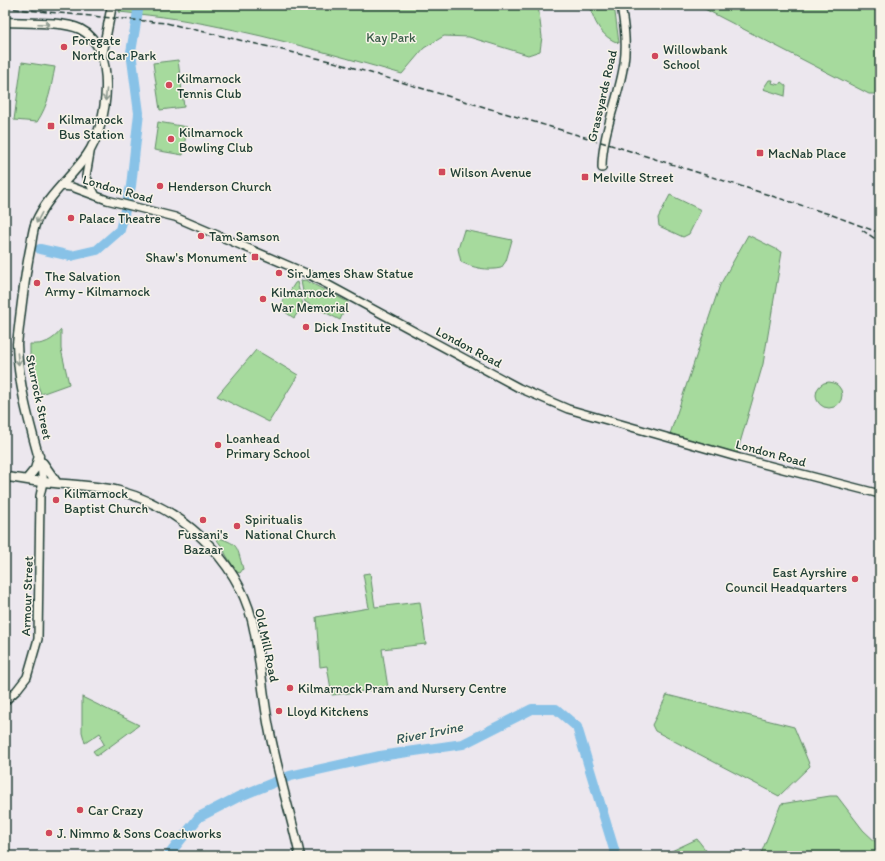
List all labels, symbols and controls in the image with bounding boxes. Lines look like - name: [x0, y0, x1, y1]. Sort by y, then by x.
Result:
- one-way arrow: [37, 20, 50, 27]
- park label: Kay Park: [366, 30, 416, 45]
- place label: Foregate North Car Park: [72, 33, 156, 63]
- marker: Foregate North Car Park: [59, 42, 69, 52]
- place label: Willowbank School: [663, 42, 728, 72]
- street label: Grassyards Road: [584, 49, 620, 143]
- marker: Willowbank School: [650, 51, 660, 61]
- place label: Kilmarnock Tennis Club: [177, 71, 242, 101]
- marker: Kilmarnock Tennis Club: [164, 80, 174, 90]
- one-way arrow: [103, 88, 110, 101]
- place label: Kilmarnock Bus Station: [59, 112, 125, 142]
- marker: Kilmarnock Bus Station: [46, 121, 56, 131]
- place label: Kilmarnock Bowling Club: [179, 125, 253, 155]
- marker: Kilmarnock Bowling Club: [166, 134, 176, 144]
- place label: MacNab Place: [768, 146, 846, 161]
- marker: MacNab Place: [755, 148, 765, 158]
- place label: Wilson Avenue: [450, 165, 532, 180]
- marker: Wilson Avenue: [437, 167, 447, 177]
- place label: Melville Street: [593, 170, 674, 185]
- street label: London Road: [81, 172, 155, 206]
- marker: Melville Street: [580, 172, 590, 182]
- place label: Henderson Church: [168, 179, 272, 194]
- marker: Henderson Church: [155, 181, 165, 191]
- one-way arrow: [34, 211, 42, 223]
- place label: Palace Theatre: [79, 211, 161, 226]
- marker: Palace Theatre: [66, 213, 76, 223]
- place label: Tam Samson: [209, 229, 280, 244]
- marker: Tam Samson: [196, 231, 206, 241]
- place label: Shaw's Monument: [146, 250, 247, 265]
- marker: Shaw's Monument: [250, 252, 260, 262]
- place label: Sir James Shaw Statue: [287, 266, 413, 281]
- marker: Sir James Shaw Statue: [274, 268, 284, 278]
- place label: The Salvation Army - Kilmarnock: [45, 269, 150, 299]
- marker: The Salvation Army - Kilmarnock: [32, 278, 42, 288]
- place label: Kilmarnock War Memorial: [271, 285, 349, 315]
- marker: Kilmarnock War Memorial: [258, 294, 268, 304]
- place label: Dick Institute: [314, 320, 391, 335]
- marker: Dick Institute: [301, 322, 311, 332]
- street label: London Road: [433, 323, 505, 371]
- one-way arrow: [14, 352, 21, 365]
- street label: Sturrock Street: [23, 353, 55, 441]
- place label: Loanhead Primary School: [226, 431, 310, 461]
- street label: London Road: [734, 436, 808, 470]
- marker: Loanhead Primary School: [213, 440, 223, 450]
- place label: Kilmarnock Baptist Church: [64, 486, 148, 516]
- marker: Kilmarnock Baptist Church: [51, 495, 61, 505]
- place label: Spiritualis National Church: [245, 512, 336, 542]
- marker: Fussani's Bazaar: [198, 515, 208, 525]
- marker: Spiritualis National Church: [232, 521, 242, 531]
- place label: Fussani's Bazaar: [178, 527, 229, 557]
- street label: Armour Street: [18, 556, 36, 636]
- place label: East Ayrshire Council Headquarters: [725, 565, 847, 595]
- marker: East Ayrshire Council Headquarters: [850, 574, 860, 584]
- street label: Old Mill Road: [252, 607, 282, 683]
- place label: Kilmarnock Pram and Nursery Centre: [298, 681, 507, 696]
- marker: Kilmarnock Pram and Nursery Centre: [285, 683, 295, 693]
- place label: Lloyd Kitchens: [287, 704, 369, 719]
- marker: Lloyd Kitchens: [274, 706, 284, 716]
- water label: River Irvine: [394, 718, 466, 748]
- place label: Car Crazy: [88, 803, 143, 818]
- marker: Car Crazy: [75, 805, 85, 815]
- place label: J. Nimmo & Sons Coachworks: [57, 826, 222, 841]
- marker: J. Nimmo & Sons Coachworks: [44, 828, 54, 838]

